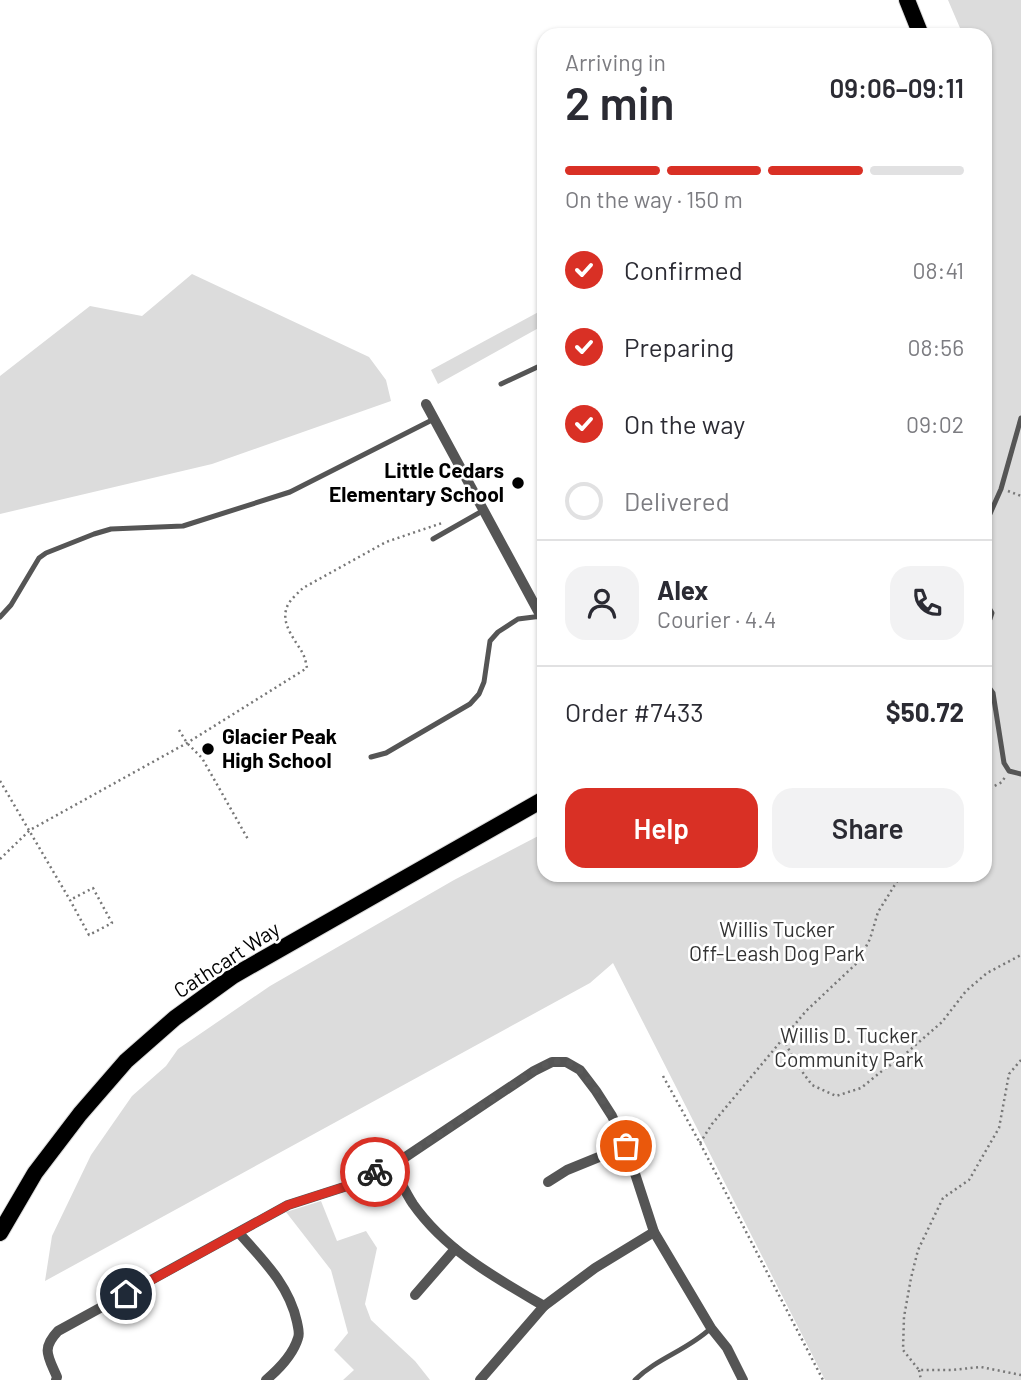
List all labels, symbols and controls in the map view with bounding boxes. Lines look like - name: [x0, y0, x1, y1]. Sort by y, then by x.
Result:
- text: Arriving in: [565, 48, 666, 76]
- text: 09:06–09:11: [829, 72, 964, 103]
- text: 2 min: [565, 74, 674, 129]
- text: On the way · 150 m: [565, 185, 743, 213]
- icon: check: [565, 251, 603, 289]
- text: Confirmed: [624, 254, 743, 285]
- text: 08:41: [913, 256, 964, 284]
- icon: check: [565, 328, 603, 366]
- text: Preparing: [624, 331, 734, 362]
- text: 08:56: [908, 333, 964, 361]
- icon: check: [565, 405, 603, 443]
- text: On the way: [624, 408, 745, 439]
- text: 09:02: [906, 410, 964, 438]
- place label: Little Cedars Elementary School: [329, 457, 504, 506]
- marker: Little Cedars Elementary School: [510, 475, 526, 491]
- text: Delivered: [624, 485, 730, 516]
- button: person: [565, 566, 639, 640]
- button: phone: [890, 566, 964, 640]
- text: Alex: [657, 574, 708, 605]
- text: Courier · 4.4: [657, 605, 776, 633]
- text: Order #7433: [565, 696, 704, 727]
- text: $50.72: [886, 696, 964, 727]
- place label: Glacier Peak High School: [222, 723, 337, 772]
- marker: Glacier Peak High School: [200, 741, 216, 757]
- button: Help: [565, 788, 758, 868]
- button: Share: [772, 788, 964, 868]
- street label: Cathcart Way: [169, 915, 284, 1002]
- park label: Willis Tucker Off-Leash Dog Park: [689, 916, 865, 965]
- park label: Willis D. Tucker Community Park: [774, 1022, 924, 1071]
- pin: [596, 1116, 656, 1176]
- icon: bag: [607, 1127, 645, 1165]
- courier: [340, 1137, 410, 1207]
- icon: bike: [356, 1153, 394, 1191]
- pin: [96, 1264, 156, 1324]
- icon: home: [107, 1275, 145, 1313]

